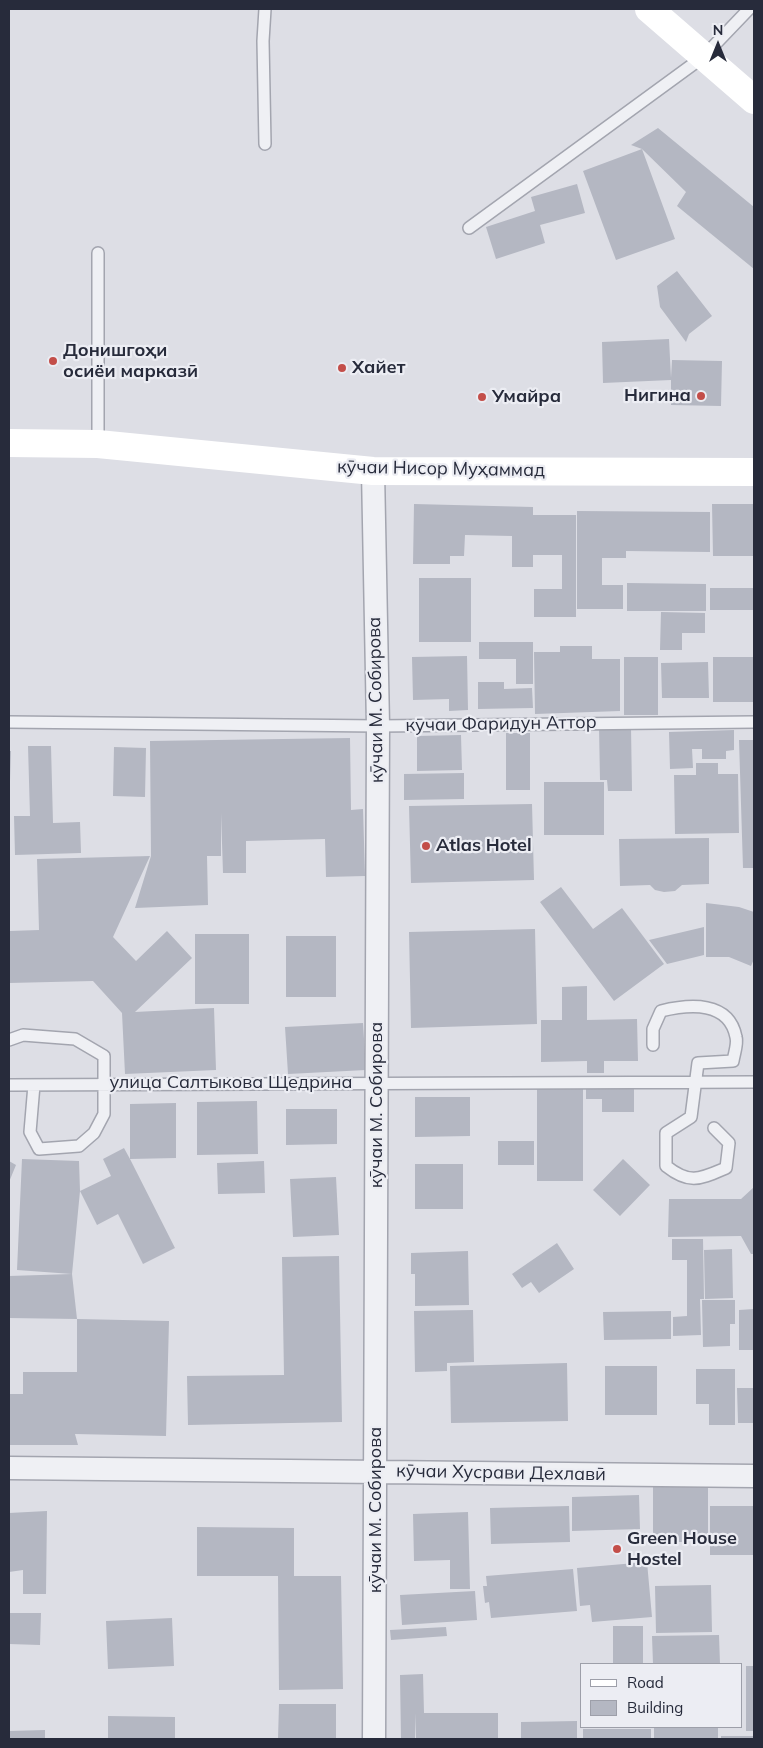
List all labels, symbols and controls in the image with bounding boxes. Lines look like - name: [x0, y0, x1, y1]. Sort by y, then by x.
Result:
- north arrow: [693, 20, 743, 70]
- text: N: [713, 21, 723, 39]
- place label: Донишгоҳи осиёи марказӣ: [63, 340, 198, 382]
- marker: Донишгоҳи осиёи марказӣ: [47, 355, 59, 367]
- place label: Хайет: [352, 357, 405, 379]
- marker: Хайет: [336, 362, 348, 374]
- place label: Нигина: [624, 385, 691, 407]
- place label: Умайра: [492, 386, 561, 408]
- marker: Нигина: [695, 390, 707, 402]
- marker: Умайра: [476, 391, 488, 403]
- street label: кӯчаи Нисор Муҳаммад: [337, 456, 545, 482]
- street label: кӯчаи М. Собирова: [364, 617, 388, 783]
- street label: кӯчаи Фаридун Аттор: [405, 712, 597, 736]
- place label: Atlas Hotel: [436, 835, 532, 857]
- marker: Atlas Hotel: [420, 840, 432, 852]
- street label: кӯчаи М. Собирова: [366, 1022, 388, 1188]
- street label: улица Салтыкова Щедрина: [110, 1072, 352, 1094]
- street label: кӯчаи М. Собирова: [365, 1427, 387, 1593]
- street label: кӯчаи Хусрави Дехлавӣ: [396, 1460, 606, 1486]
- place label: Green House Hostel: [627, 1528, 737, 1570]
- marker: Green House Hostel: [611, 1543, 623, 1555]
- legend: [580, 1663, 743, 1728]
- text: Road: [627, 1673, 664, 1692]
- text: Building: [627, 1698, 683, 1717]

